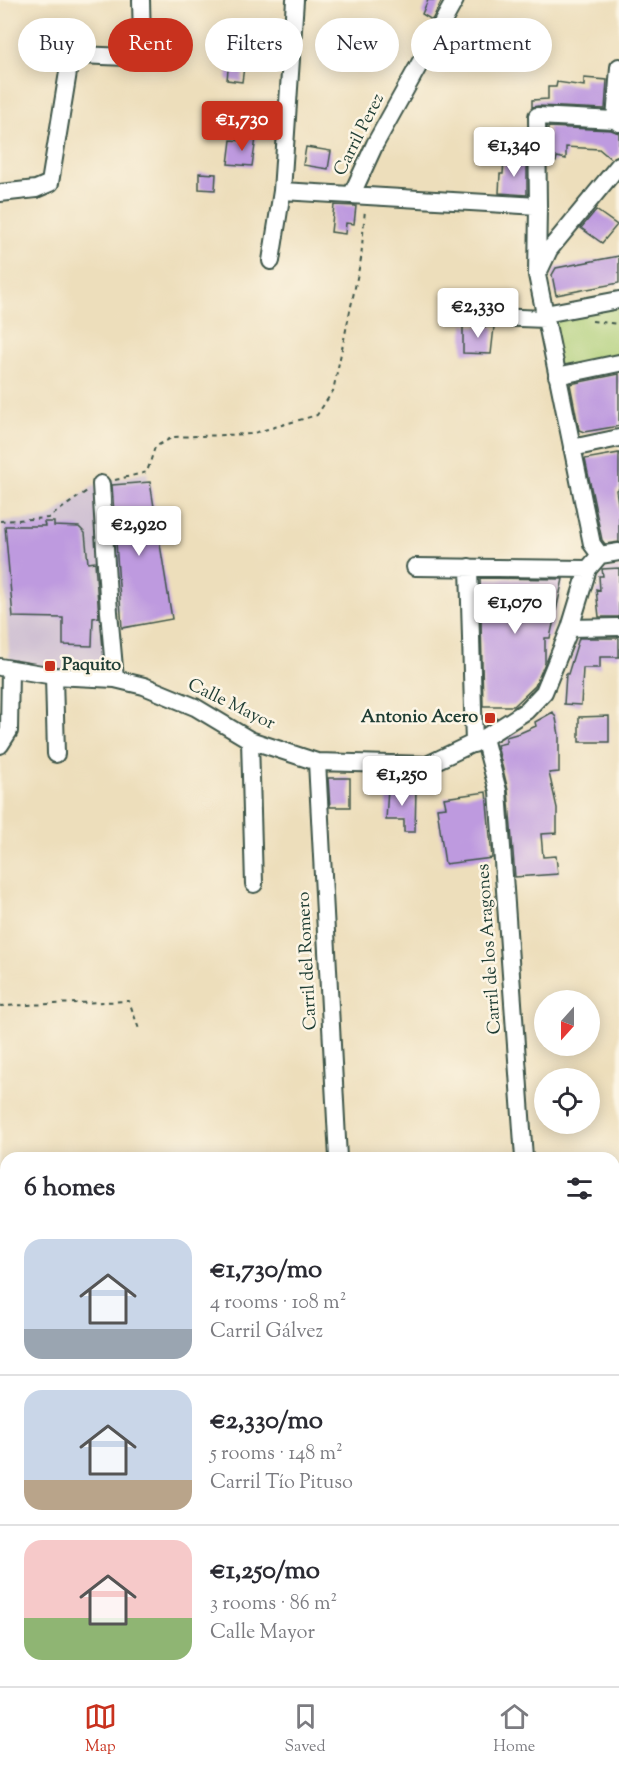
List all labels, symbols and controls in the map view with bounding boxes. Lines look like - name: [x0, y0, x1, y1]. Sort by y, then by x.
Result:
- chip: Buy: [18, 18, 96, 72]
- chip: Rent: [108, 18, 193, 72]
- chip: Filters: [205, 18, 303, 72]
- chip: New: [315, 18, 399, 72]
- chip: Apartment: [411, 18, 552, 72]
- street label: Carril Perez: [328, 89, 392, 181]
- pin: €1,730: [193, 101, 291, 152]
- text: €1,730: [216, 106, 268, 135]
- pin: €1,340: [465, 127, 563, 178]
- text: €1,340: [488, 132, 540, 161]
- pin: €2,330: [429, 288, 527, 339]
- text: €2,330: [452, 293, 505, 322]
- pin: €2,920: [90, 506, 188, 557]
- text: €2,920: [111, 511, 167, 540]
- pin: €1,070: [466, 584, 564, 635]
- text: €1,070: [488, 589, 542, 618]
- place label: Paquito: [62, 653, 121, 679]
- marker: Paquito: [43, 659, 57, 673]
- street label: Calle Mayor: [183, 673, 279, 737]
- place label: Antonio Acero: [361, 705, 478, 731]
- marker: Antonio Acero: [483, 711, 497, 725]
- pin: €1,250: [353, 756, 451, 807]
- text: €1,250: [377, 761, 427, 790]
- street label: Carril de los Aragones: [471, 863, 509, 1035]
- street label: Carril del Romero: [291, 891, 325, 1031]
- north arrow: [534, 990, 600, 1056]
- map controls: [534, 990, 600, 1134]
- button: locate: [534, 1068, 600, 1134]
- text: 6 homes: [24, 1170, 115, 1207]
- icon: filters: [563, 1172, 596, 1205]
- text: €1,730/mo: [210, 1252, 322, 1289]
- icon: home: [72, 1263, 144, 1335]
- text: 4 rooms · 108 m²: [210, 1289, 346, 1318]
- text: Carril Gálvez: [210, 1318, 323, 1347]
- text: €2,330/mo: [210, 1403, 323, 1440]
- icon: home: [72, 1414, 144, 1486]
- text: 5 rooms · 148 m²: [210, 1440, 343, 1469]
- text: Carril Tío Pituso: [210, 1469, 353, 1498]
- text: €1,250/mo: [210, 1553, 320, 1590]
- icon: home: [72, 1564, 144, 1636]
- text: 3 rooms · 86 m²: [210, 1590, 337, 1619]
- text: Calle Mayor: [210, 1619, 315, 1648]
- tab: Map: [84, 1700, 117, 1759]
- tab: Saved: [284, 1700, 326, 1759]
- tab: Home: [493, 1700, 535, 1759]

